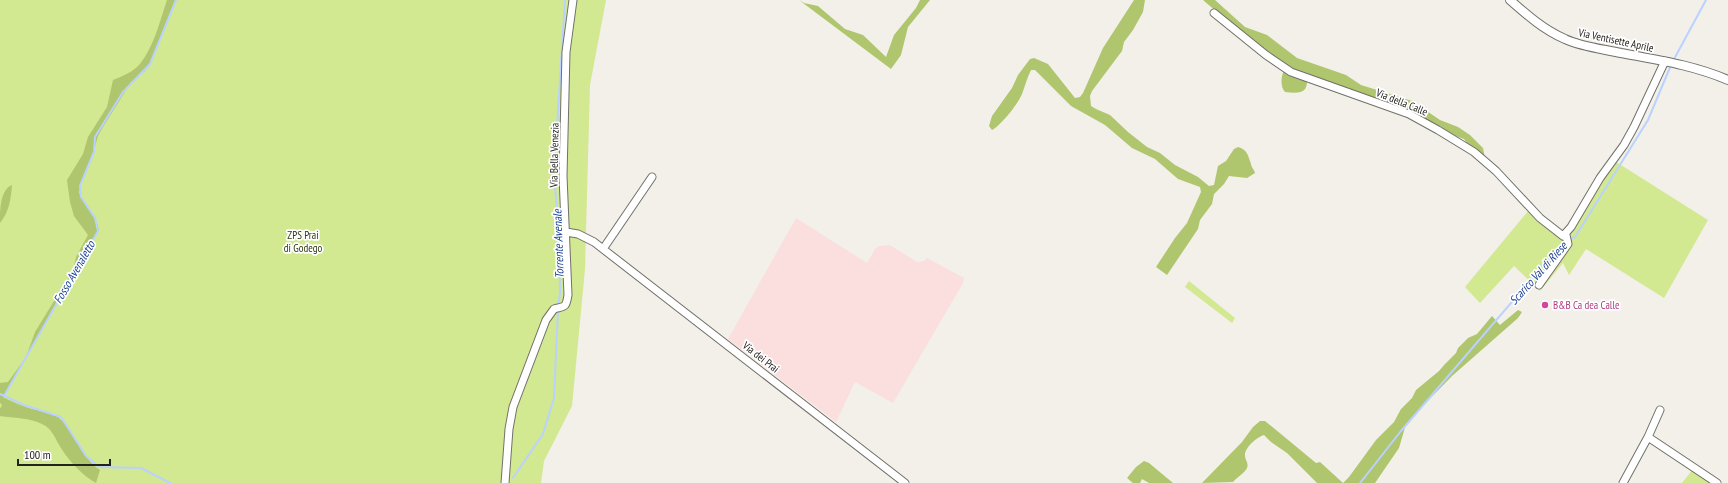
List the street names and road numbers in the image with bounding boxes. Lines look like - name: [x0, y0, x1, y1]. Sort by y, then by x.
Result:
- street label: Via Ventisette Aprile: [1576, 25, 1655, 55]
- street label: Via della Calle: [1373, 85, 1430, 119]
- street label: Via Bella Venezia: [546, 123, 562, 188]
- street label: Via dei Prai: [739, 338, 782, 376]

